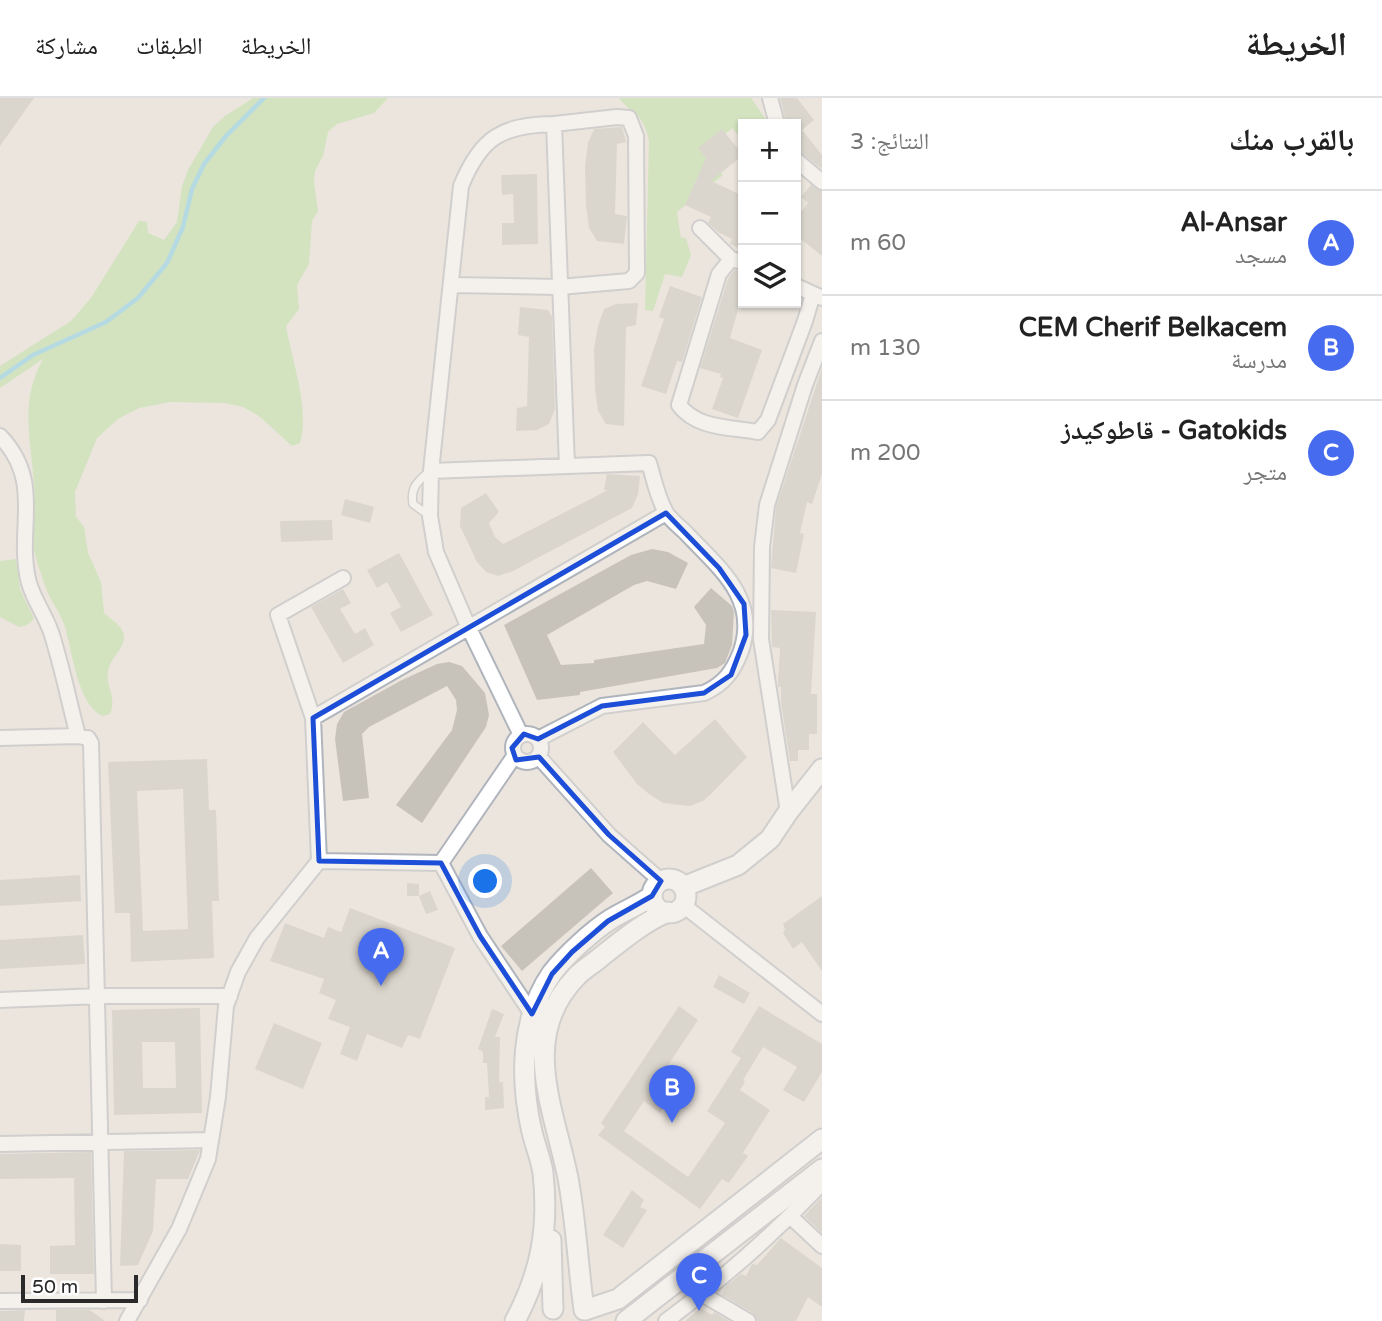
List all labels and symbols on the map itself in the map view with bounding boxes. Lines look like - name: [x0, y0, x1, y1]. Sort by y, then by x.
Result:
- your location: [468, 864, 502, 898]
- pin: A: [358, 928, 404, 986]
- pin: B: [649, 1065, 695, 1123]
- pin: C: [676, 1253, 722, 1311]
- scale bar: [21, 1272, 138, 1304]

